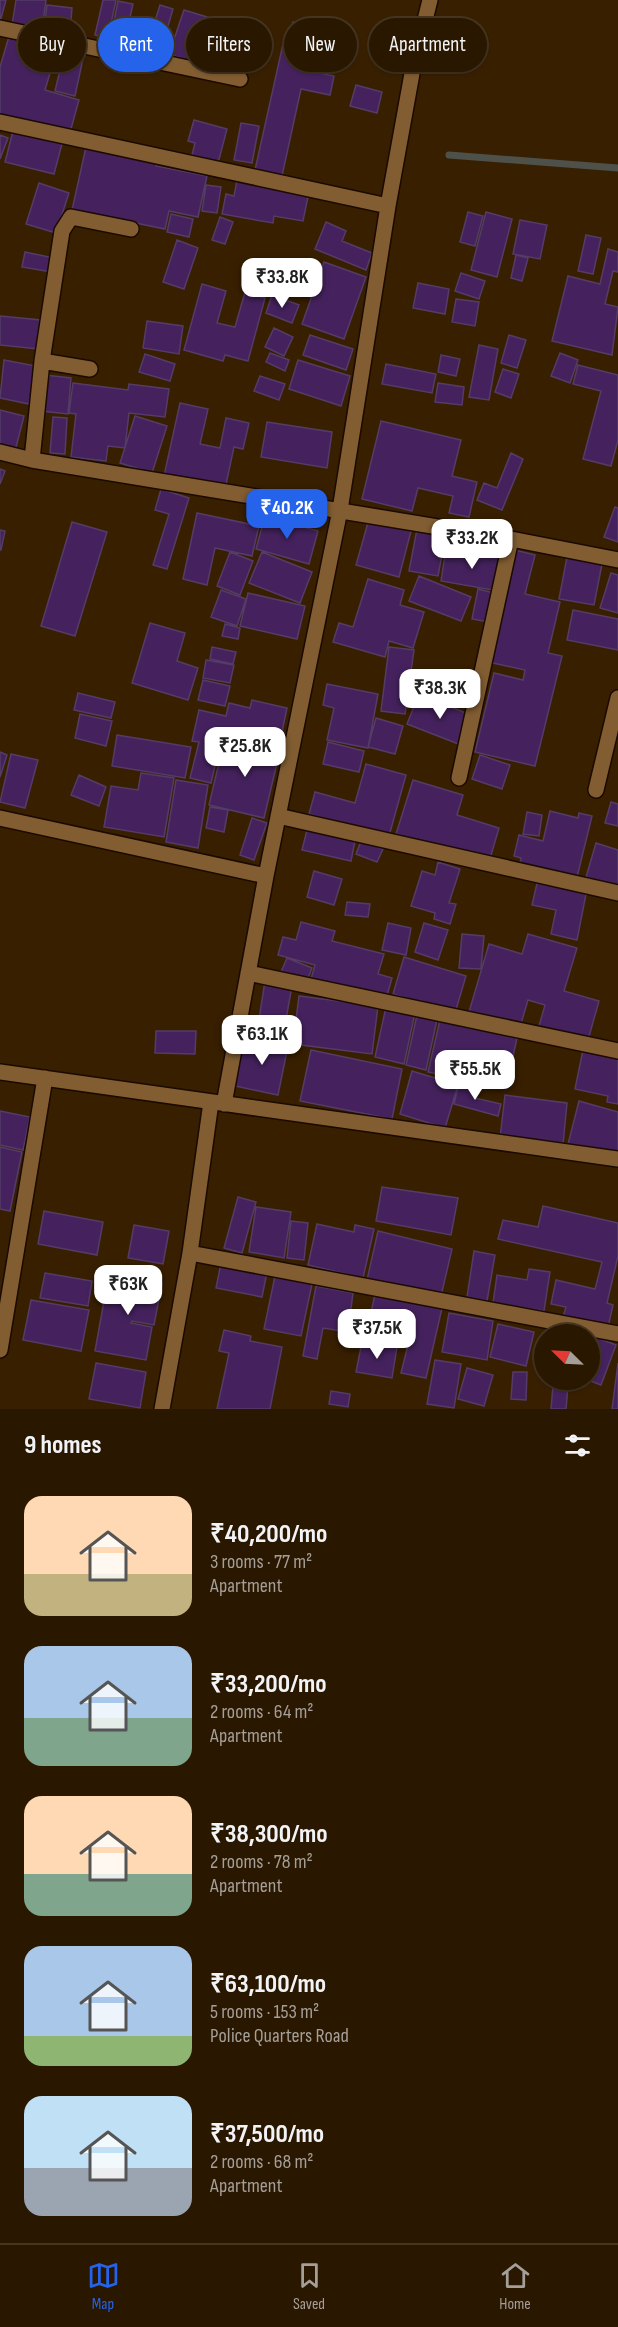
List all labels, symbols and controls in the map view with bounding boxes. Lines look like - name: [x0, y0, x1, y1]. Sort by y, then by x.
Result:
- chip: Buy: [18, 18, 86, 72]
- chip: Rent: [98, 18, 174, 72]
- chip: Filters: [186, 18, 272, 72]
- chip: New: [284, 18, 357, 72]
- chip: Apartment: [369, 18, 487, 72]
- pin: ₹33.8K: [233, 258, 331, 309]
- text: ₹33.8K: [255, 265, 309, 289]
- pin: ₹40.2K: [238, 489, 336, 540]
- text: ₹40.2K: [260, 496, 314, 520]
- pin: ₹33.2K: [423, 519, 521, 570]
- text: ₹33.2K: [446, 526, 498, 550]
- pin: ₹38.3K: [391, 669, 489, 720]
- text: ₹38.3K: [413, 676, 467, 700]
- pin: ₹25.8K: [196, 727, 294, 778]
- text: ₹25.8K: [219, 734, 271, 758]
- pin: ₹63.1K: [213, 1015, 311, 1066]
- text: ₹63.1K: [236, 1022, 288, 1046]
- pin: ₹55.5K: [426, 1050, 524, 1101]
- text: ₹55.5K: [449, 1057, 501, 1081]
- pin: ₹63K: [92, 1265, 164, 1316]
- text: ₹63K: [108, 1272, 148, 1296]
- pin: ₹37.5K: [328, 1309, 426, 1360]
- text: ₹37.5K: [352, 1316, 402, 1340]
- north arrow: [534, 1324, 600, 1390]
- map controls: [534, 1324, 600, 1390]
- icon: filters: [561, 1429, 594, 1462]
- text: 9 homes: [24, 1430, 102, 1461]
- text: ₹40,200/mo: [210, 1519, 327, 1550]
- icon: home: [72, 1520, 144, 1592]
- text: 3 rooms · 77 m²: [210, 1550, 312, 1574]
- text: Apartment: [210, 1574, 283, 1598]
- text: ₹33,200/mo: [210, 1669, 327, 1700]
- icon: home: [72, 1670, 144, 1742]
- text: 2 rooms · 64 m²: [210, 1700, 314, 1724]
- text: Apartment: [210, 1724, 283, 1748]
- text: ₹38,300/mo: [210, 1819, 327, 1850]
- icon: home: [72, 1820, 144, 1892]
- text: 2 rooms · 78 m²: [210, 1850, 313, 1874]
- text: Apartment: [210, 1874, 283, 1898]
- text: ₹63,100/mo: [210, 1969, 326, 2000]
- icon: home: [72, 1970, 144, 2042]
- text: 5 rooms · 153 m²: [210, 2000, 319, 2024]
- text: Police Quarters Road: [210, 2024, 349, 2048]
- text: ₹37,500/mo: [210, 2119, 324, 2150]
- icon: home: [72, 2120, 144, 2192]
- text: 2 rooms · 68 m²: [210, 2150, 314, 2174]
- text: Apartment: [210, 2174, 283, 2198]
- tab: Map: [87, 2259, 120, 2314]
- tab: Saved: [293, 2259, 326, 2314]
- tab: Home: [499, 2259, 532, 2314]

